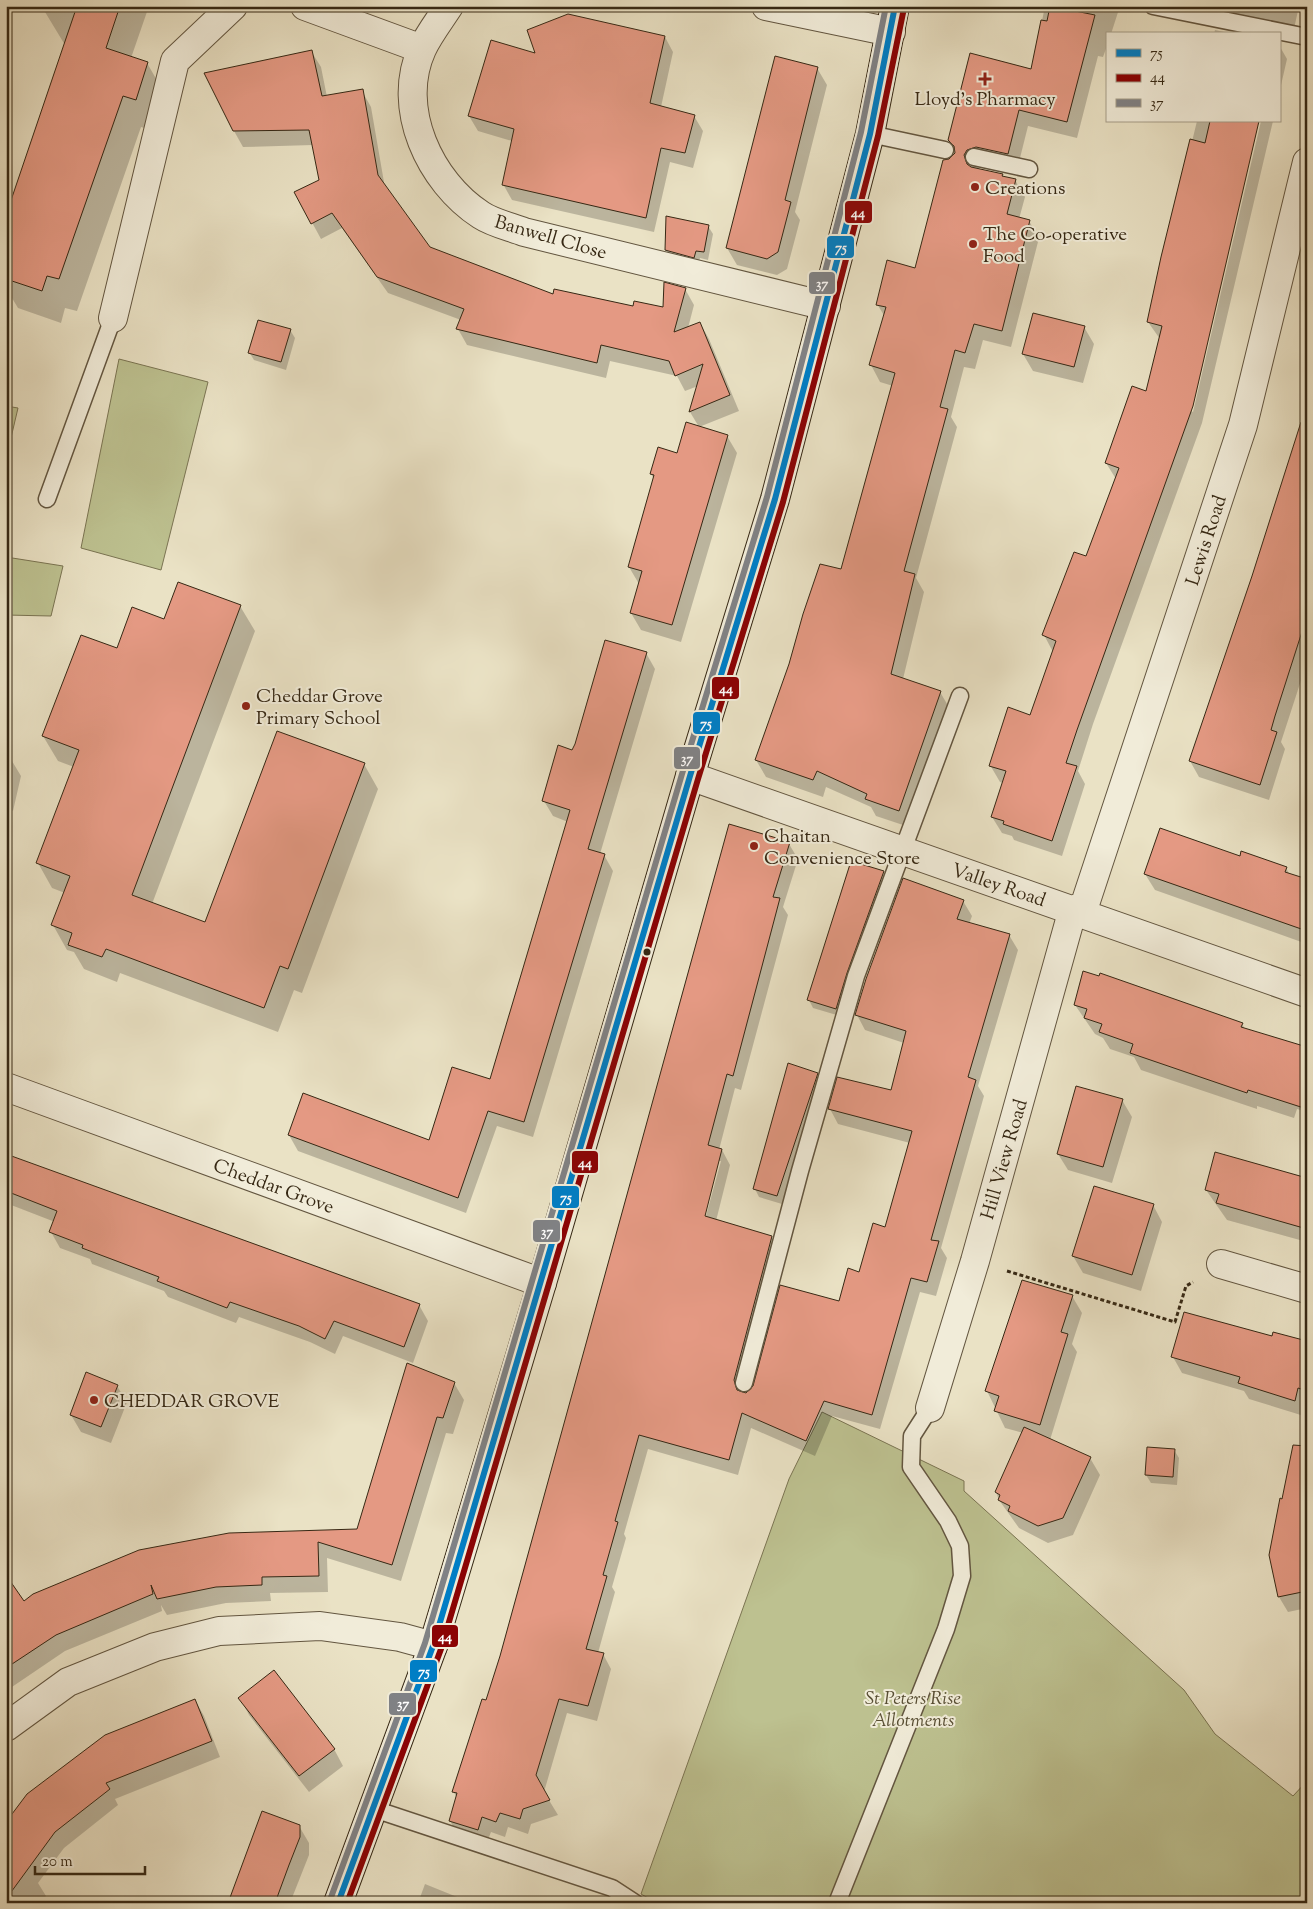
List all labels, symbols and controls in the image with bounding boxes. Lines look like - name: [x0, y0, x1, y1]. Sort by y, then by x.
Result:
- legend: [1106, 32, 1280, 122]
- text: 75: [1150, 44, 1163, 65]
- text: 44: [1150, 68, 1166, 89]
- marker: Lloyd's Pharmacy: [979, 73, 991, 85]
- place label: Lloyd's Pharmacy: [914, 87, 1056, 114]
- text: 37: [1150, 94, 1164, 115]
- place label: Creations: [985, 176, 1065, 203]
- marker: Creations: [969, 181, 981, 193]
- line badge: 44: [844, 200, 873, 224]
- text: 44: [850, 204, 865, 224]
- street label: Banwell Close: [491, 209, 610, 267]
- place label: The Co-operative Food: [983, 222, 1127, 271]
- line badge: 75: [826, 235, 855, 259]
- marker: The Co-operative Food: [967, 238, 979, 250]
- text: 75: [835, 239, 847, 259]
- line badge: 37: [808, 271, 836, 295]
- text: 37: [816, 275, 829, 295]
- street label: Lewis Road: [1180, 492, 1235, 590]
- line badge: 44: [711, 676, 740, 700]
- text: 44: [718, 680, 733, 700]
- place label: Cheddar Grove Primary School: [256, 684, 383, 733]
- marker: Cheddar Grove Primary School: [240, 700, 252, 712]
- line badge: 75: [692, 711, 721, 735]
- text: 75: [700, 715, 712, 735]
- line badge: 37: [673, 746, 701, 770]
- text: 37: [681, 750, 694, 770]
- place label: Chaitan Convenience Store: [764, 824, 920, 873]
- marker: Chaitan Convenience Store: [748, 840, 760, 852]
- street label: Valley Road: [947, 858, 1049, 915]
- unlabelled marker: [642, 947, 652, 957]
- street label: Hill View Road: [975, 1096, 1036, 1223]
- line badge: 44: [571, 1150, 599, 1174]
- street label: Cheddar Grove: [209, 1153, 337, 1222]
- text: 44: [577, 1154, 592, 1174]
- line badge: 75: [551, 1185, 580, 1209]
- text: 75: [560, 1189, 572, 1209]
- line badge: 37: [532, 1219, 561, 1243]
- text: 37: [541, 1223, 554, 1243]
- place label: CHEDDAR GROVE: [104, 1389, 280, 1416]
- marker: CHEDDAR GROVE: [88, 1394, 100, 1406]
- line badge: 44: [431, 1624, 459, 1648]
- text: 44: [437, 1628, 452, 1648]
- line badge: 75: [409, 1659, 438, 1683]
- text: 75: [418, 1663, 430, 1683]
- park label: St Peters Rise Allotments: [865, 1686, 961, 1735]
- line badge: 37: [388, 1692, 417, 1716]
- text: 37: [397, 1695, 410, 1715]
- scale bar: [35, 1844, 145, 1876]
- text: 20 m: [42, 1852, 73, 1873]

